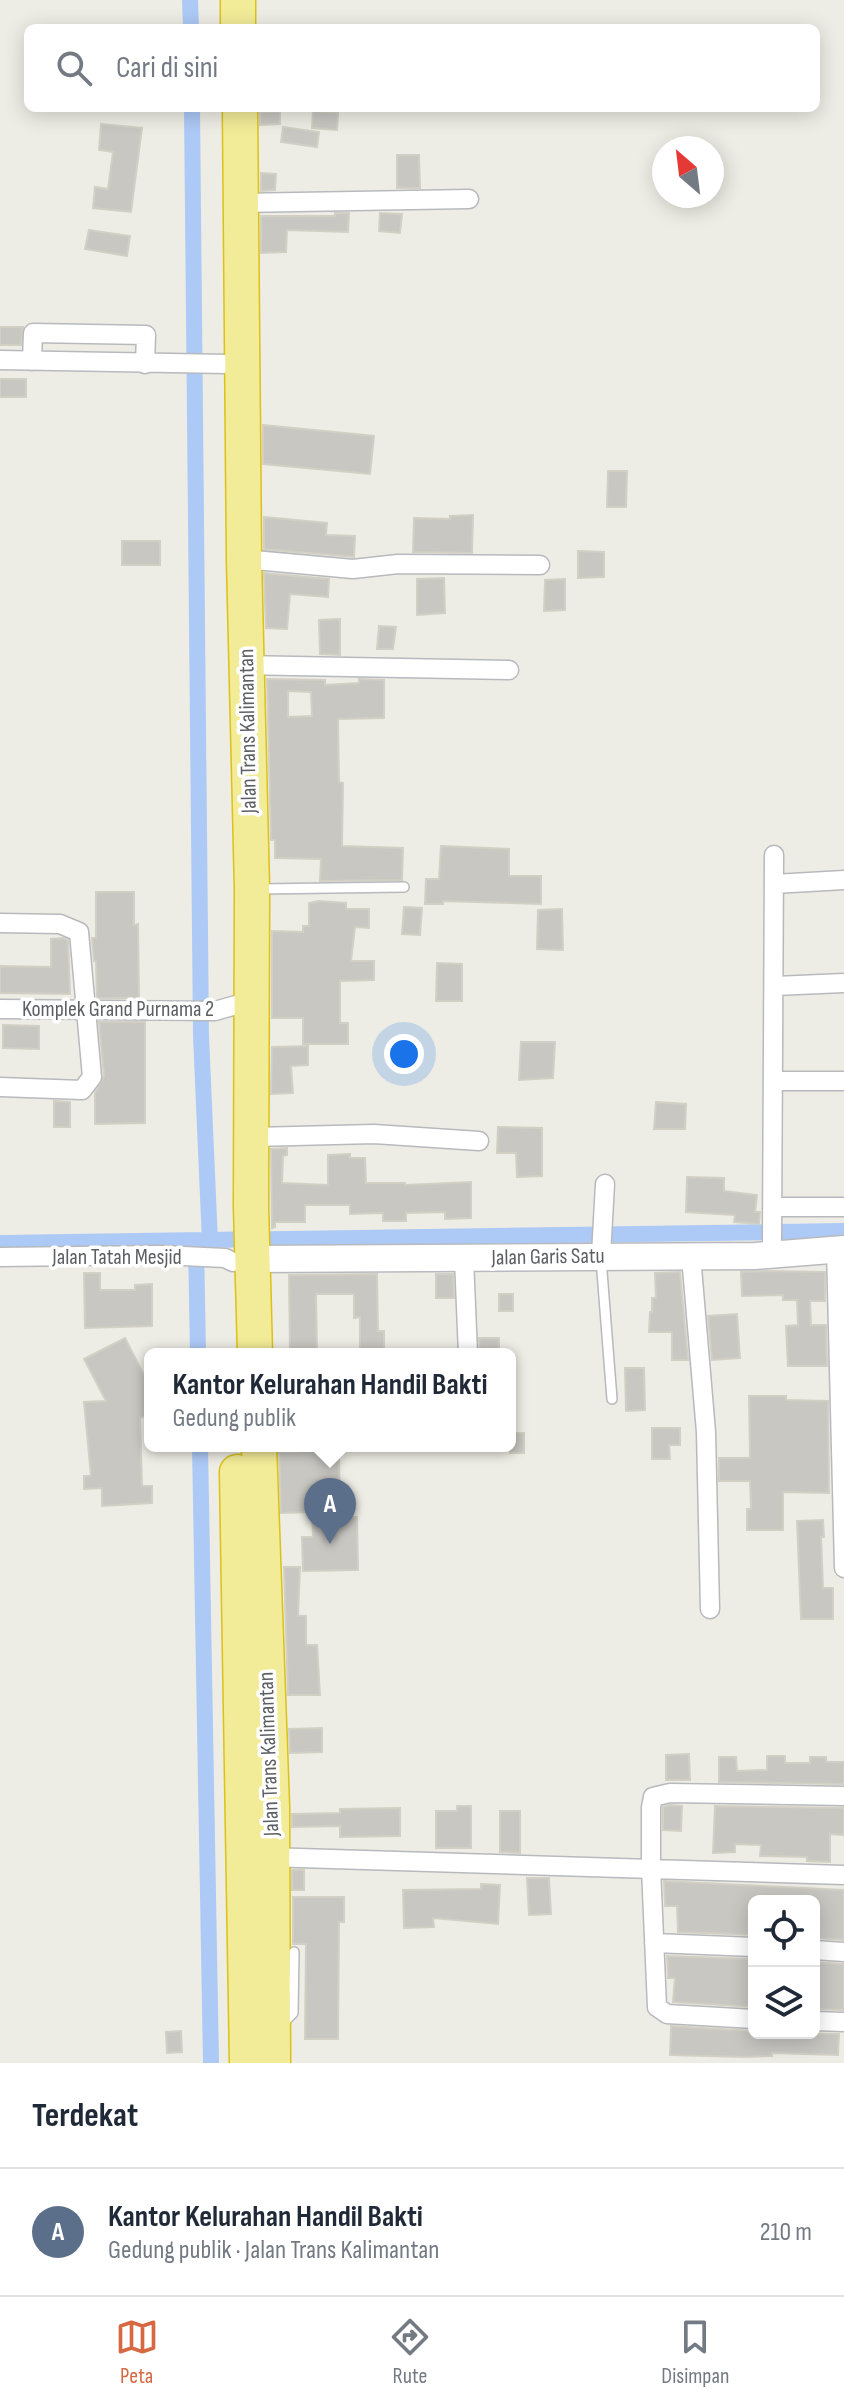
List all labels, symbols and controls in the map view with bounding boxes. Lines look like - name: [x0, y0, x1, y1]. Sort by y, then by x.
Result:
- search box: [24, 24, 820, 112]
- icon: search: [52, 46, 96, 90]
- text: Cari di sini: [116, 50, 218, 86]
- north arrow: [652, 136, 724, 208]
- street label: Jalan Trans Kalimantan: [233, 648, 263, 815]
- street label: Komplek Grand Purnama 2: [22, 996, 214, 1023]
- your location: [384, 1034, 424, 1074]
- street label: Jalan Garis Satu: [490, 1243, 605, 1272]
- street label: Jalan Tatah Mesjid: [51, 1244, 182, 1271]
- popup: [144, 1348, 516, 1452]
- text: Kantor Kelurahan Handil Bakti: [173, 1367, 487, 1403]
- text: Gedung publik: [173, 1403, 296, 1434]
- pin: A: [304, 1478, 356, 1544]
- street label: Jalan Trans Kalimantan: [253, 1671, 285, 1838]
- map controls: [748, 1895, 820, 2039]
- button: locate: [748, 1895, 820, 1967]
- button: layers: [748, 1967, 820, 2039]
- text: Terdekat: [32, 2095, 138, 2136]
- text: Kantor Kelurahan Handil Bakti: [108, 2199, 423, 2235]
- text: A: [52, 2217, 64, 2248]
- text: 210 m: [760, 2217, 812, 2248]
- text: Gedung publik · Jalan Trans Kalimantan: [108, 2235, 439, 2266]
- tab: Peta: [115, 2315, 159, 2390]
- tab: Rute: [388, 2315, 432, 2390]
- tab: Disimpan: [661, 2315, 729, 2390]

